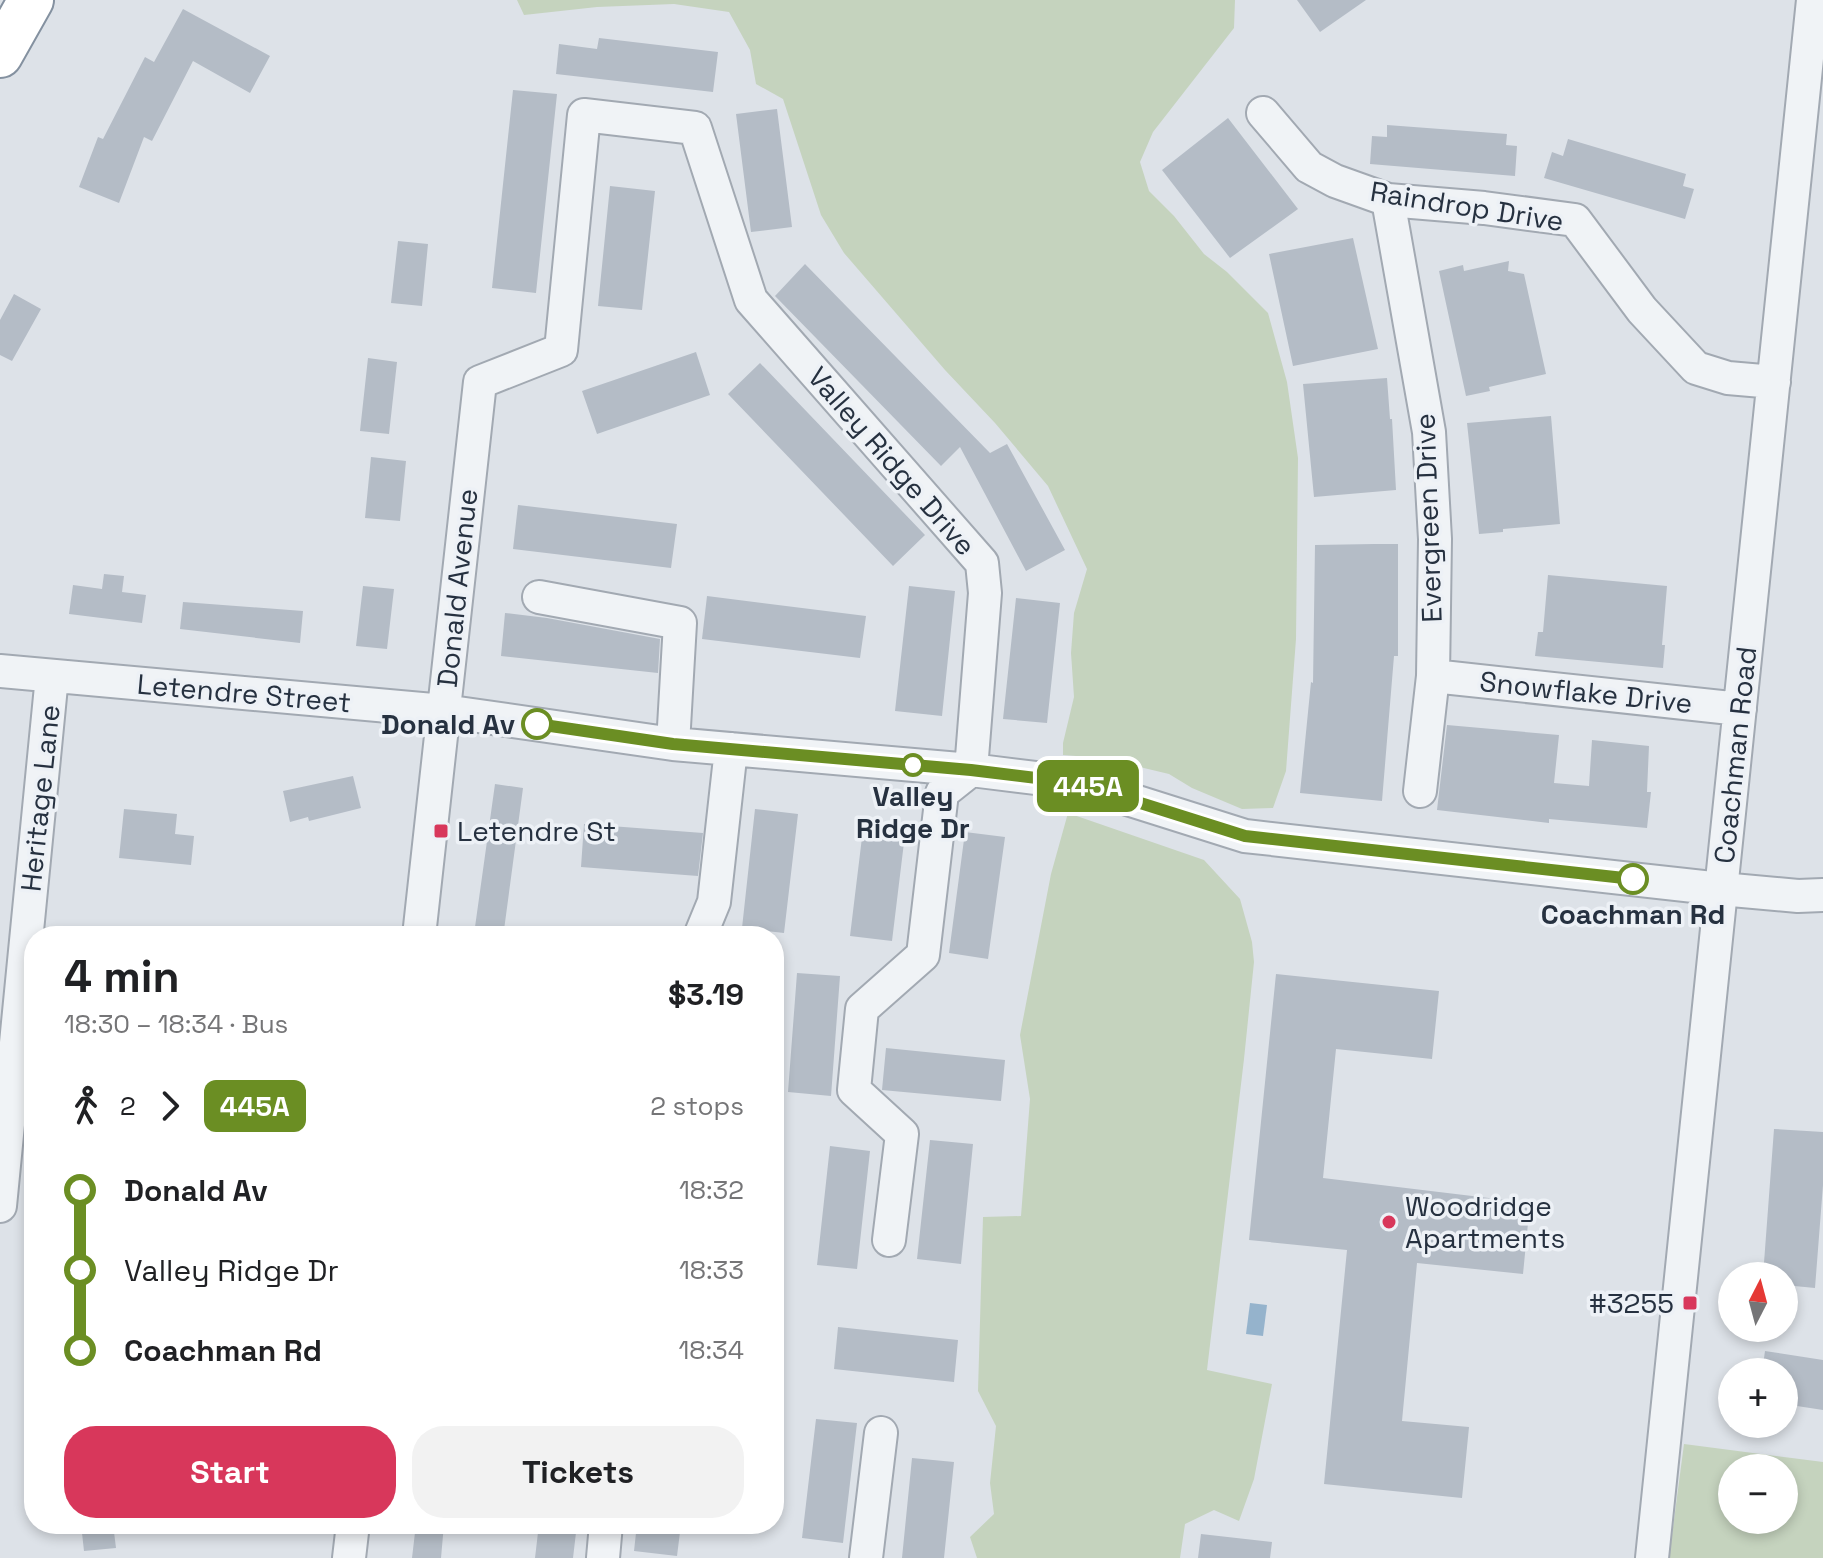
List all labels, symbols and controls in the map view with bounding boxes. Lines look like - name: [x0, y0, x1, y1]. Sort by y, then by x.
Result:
- street label: Raindrop Drive: [1368, 173, 1566, 239]
- street label: Valley Ridge Drive: [800, 359, 984, 563]
- street label: Evergreen Drive: [1406, 413, 1450, 623]
- street label: Donald Avenue: [429, 487, 485, 689]
- street label: Coachman Road: [1706, 645, 1764, 865]
- street label: Snowflake Drive: [1478, 663, 1694, 721]
- street label: Letendre Street: [135, 666, 353, 720]
- street label: Heritage Lane: [12, 703, 68, 893]
- place label: Donald Av: [381, 706, 515, 742]
- marker: Donald Av: [522, 709, 552, 739]
- marker: Valley Ridge Dr: [902, 754, 924, 776]
- line badge: 445A: [1032, 760, 1144, 812]
- text: 445A: [1053, 768, 1123, 804]
- place label: Valley Ridge Dr: [856, 778, 970, 846]
- place label: Letendre St: [457, 813, 616, 849]
- marker: Letendre St: [432, 822, 450, 840]
- marker: Coachman Rd: [1618, 864, 1648, 894]
- place label: Coachman Rd: [1541, 896, 1725, 932]
- text: 4 min: [64, 949, 180, 1005]
- text: $3.19: [668, 975, 744, 1014]
- text: 18:30 – 18:34 · Bus: [64, 1007, 288, 1041]
- icon: walk: [64, 1084, 108, 1128]
- icon: forward: [148, 1084, 192, 1128]
- text: 445A: [220, 1088, 290, 1124]
- text: 2: [120, 1089, 136, 1123]
- text: 2 stops: [650, 1089, 744, 1123]
- text: Donald Av: [124, 1171, 268, 1210]
- text: 18:32: [679, 1173, 744, 1207]
- place label: Woodridge Apartments: [1405, 1188, 1565, 1256]
- marker: Woodridge Apartments: [1380, 1213, 1398, 1231]
- text: Valley Ridge Dr: [124, 1251, 339, 1290]
- text: 18:33: [679, 1253, 744, 1287]
- north arrow: [1718, 1262, 1798, 1342]
- map controls: [1718, 1262, 1798, 1534]
- place label: #3255: [1589, 1285, 1674, 1321]
- marker: #3255: [1681, 1294, 1699, 1312]
- text: Coachman Rd: [124, 1331, 322, 1370]
- text: 18:34: [678, 1333, 744, 1367]
- button: +: [1718, 1358, 1798, 1438]
- button: Start: [64, 1426, 396, 1518]
- button: Tickets: [412, 1426, 744, 1518]
- button: −: [1718, 1454, 1798, 1534]

